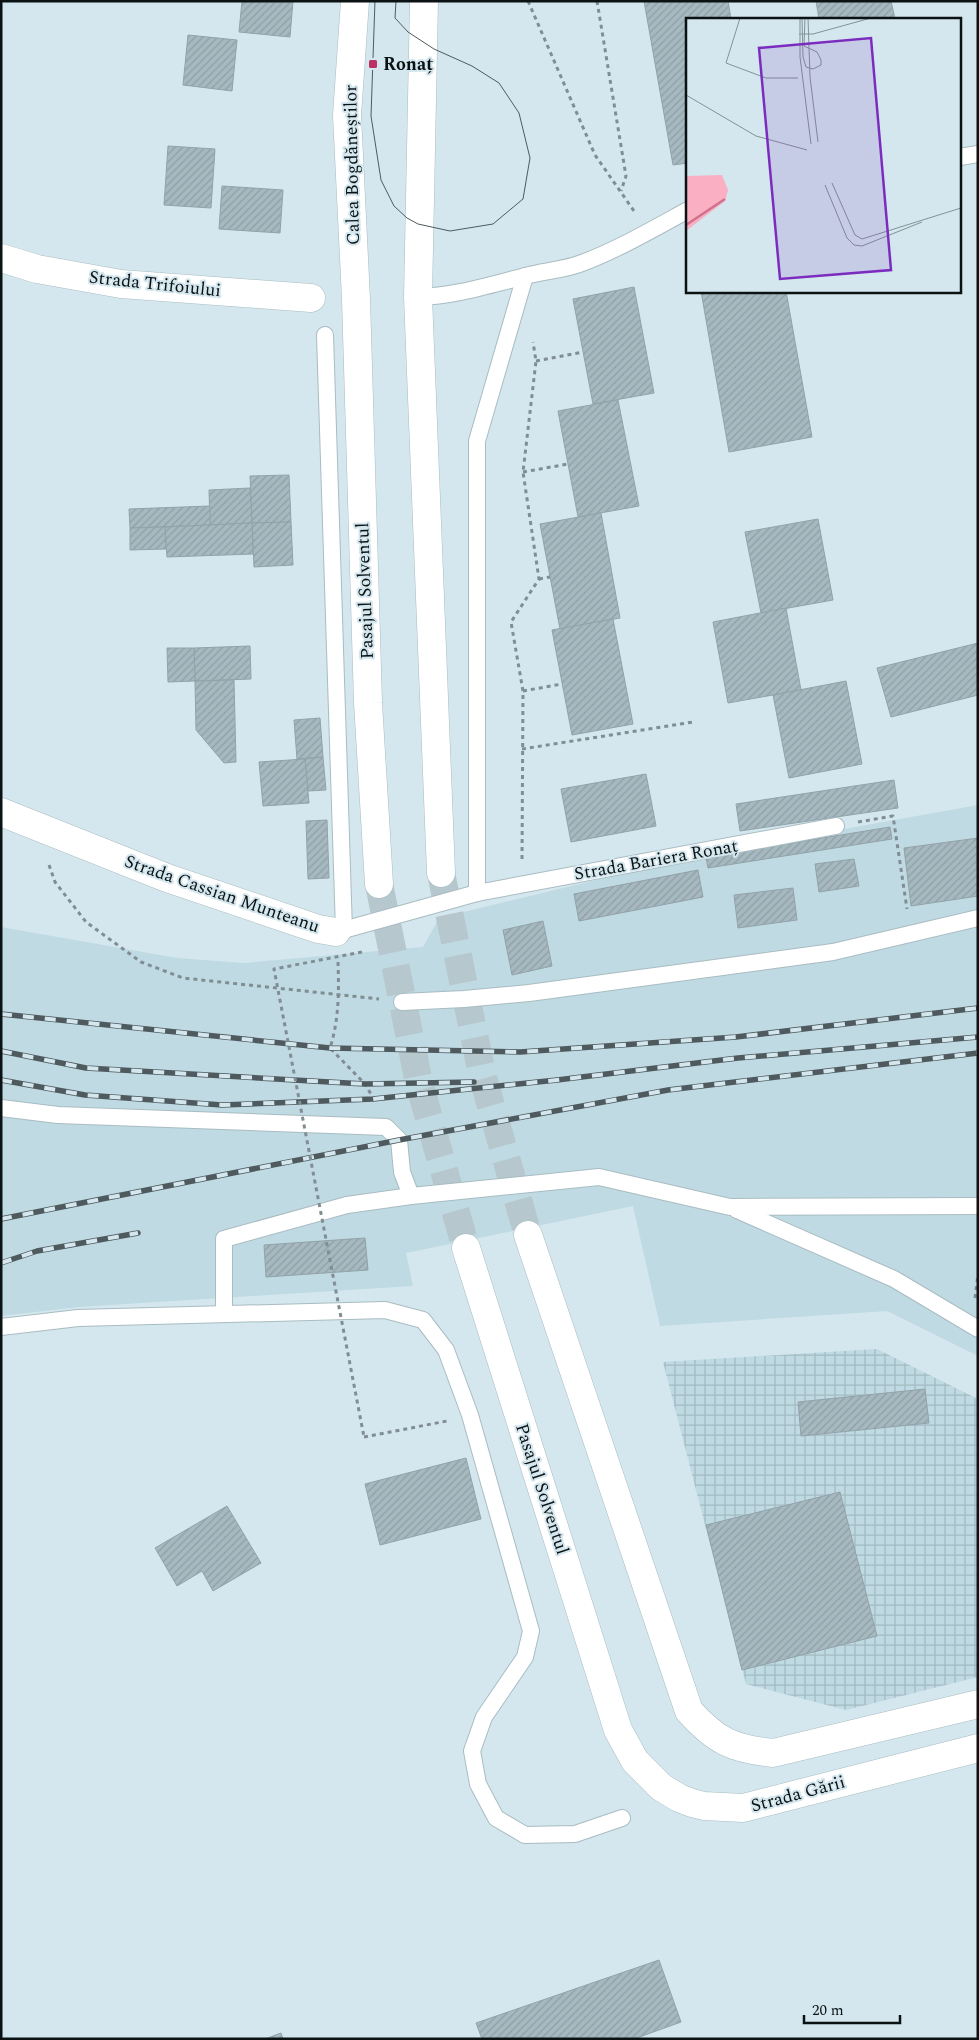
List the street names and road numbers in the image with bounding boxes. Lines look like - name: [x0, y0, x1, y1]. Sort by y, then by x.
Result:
- street label: Calea Bogdăneștilor: [337, 85, 367, 245]
- street label: Strada Trifoiului: [88, 264, 222, 304]
- street label: Pasajul Solventul: [349, 522, 381, 660]
- street label: Strada Bariera Ronaț: [572, 832, 740, 888]
- street label: Strada Cassian Munteanu: [121, 848, 323, 940]
- street label: Pasajul Solventul: [508, 1420, 576, 1558]
- street label: Strada Gării: [748, 1768, 848, 1820]

